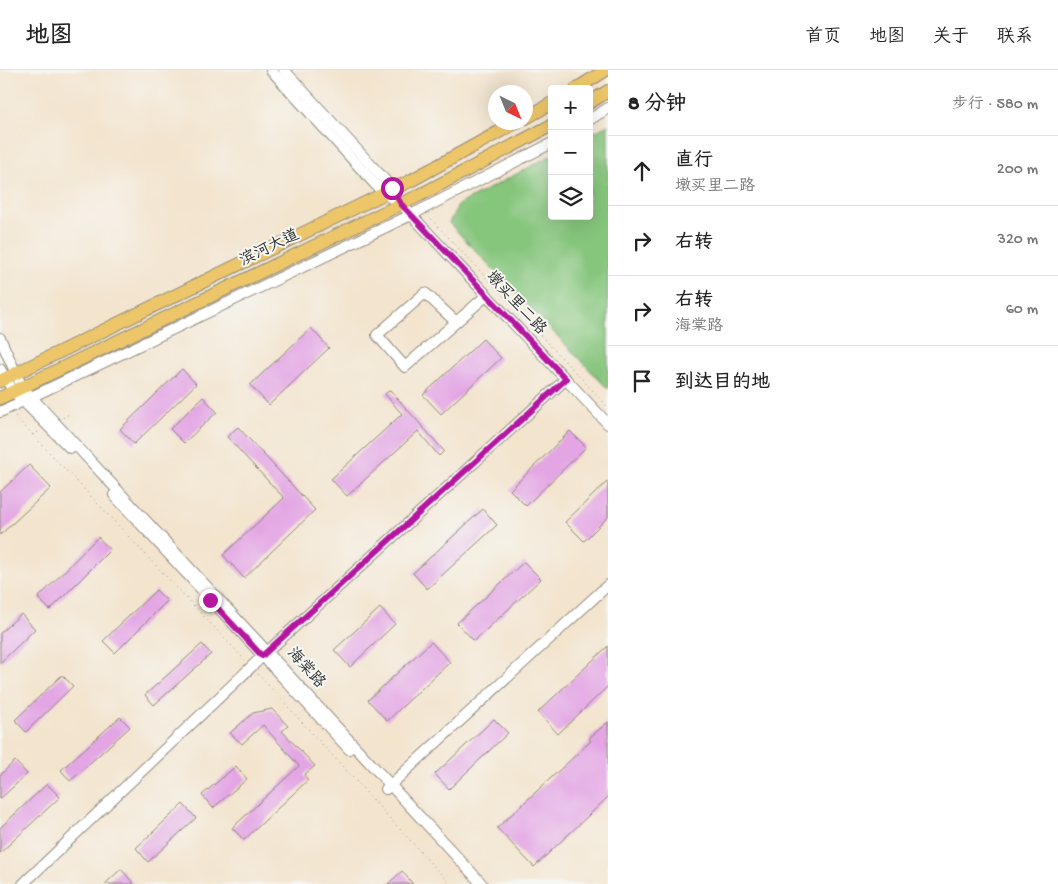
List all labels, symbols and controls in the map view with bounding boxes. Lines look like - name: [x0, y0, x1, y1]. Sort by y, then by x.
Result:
- text: 地图: [25, 23, 73, 52]
- text: 首页: [805, 27, 841, 48]
- text: 地图: [869, 27, 905, 48]
- text: 关于: [933, 27, 969, 48]
- text: 联系: [997, 27, 1033, 48]
- north arrow: [488, 85, 533, 130]
- map controls: [548, 85, 593, 220]
- button: +: [548, 85, 593, 130]
- text: 8 分钟: [628, 93, 686, 118]
- text: 步行 · 580 m: [952, 96, 1038, 115]
- button: −: [548, 130, 593, 175]
- text: 直行: [675, 150, 713, 173]
- icon: ahead: [628, 157, 656, 185]
- text: 200 m: [997, 161, 1038, 180]
- button: layers: [548, 175, 593, 220]
- route start: [381, 177, 404, 200]
- text: 墩买里二路: [675, 178, 755, 197]
- street label: 滨河大道: [236, 225, 303, 272]
- icon: right: [628, 227, 656, 255]
- text: 320 m: [998, 231, 1038, 250]
- text: 右转: [675, 232, 713, 255]
- street label: 墩买里二路: [481, 267, 551, 340]
- text: 右转: [675, 290, 713, 313]
- icon: right: [628, 297, 656, 325]
- text: 60 m: [1006, 301, 1038, 320]
- text: 海棠路: [675, 318, 723, 337]
- icon: arrive: [628, 367, 656, 395]
- text: 到达目的地: [675, 372, 770, 395]
- route end: [199, 589, 222, 612]
- street label: 海棠路: [282, 643, 330, 693]

